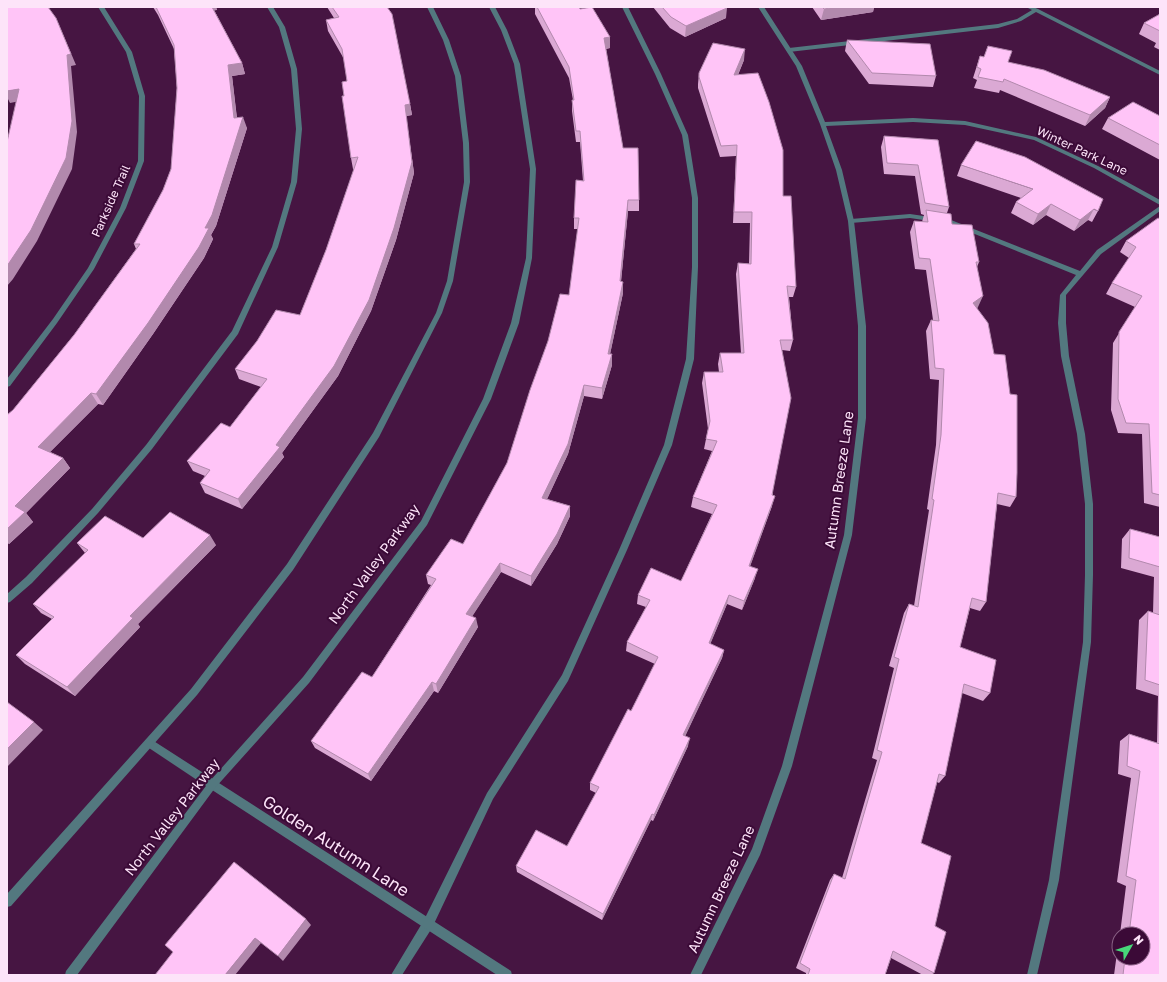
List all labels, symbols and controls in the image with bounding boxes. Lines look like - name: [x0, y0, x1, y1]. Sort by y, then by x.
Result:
- street label: Winter Park Lane: [1034, 123, 1130, 178]
- street label: Parkside Trail: [88, 162, 133, 239]
- street label: Autumn Breeze Lane: [820, 410, 857, 550]
- street label: North Valley Parkway: [324, 500, 423, 627]
- street label: North Valley Parkway: [121, 755, 223, 879]
- street label: Golden Autumn Lane: [259, 790, 414, 901]
- street label: Autumn Breeze Lane: [684, 822, 758, 955]
- north arrow: [1111, 926, 1151, 966]
- text: N: [1131, 932, 1147, 947]

